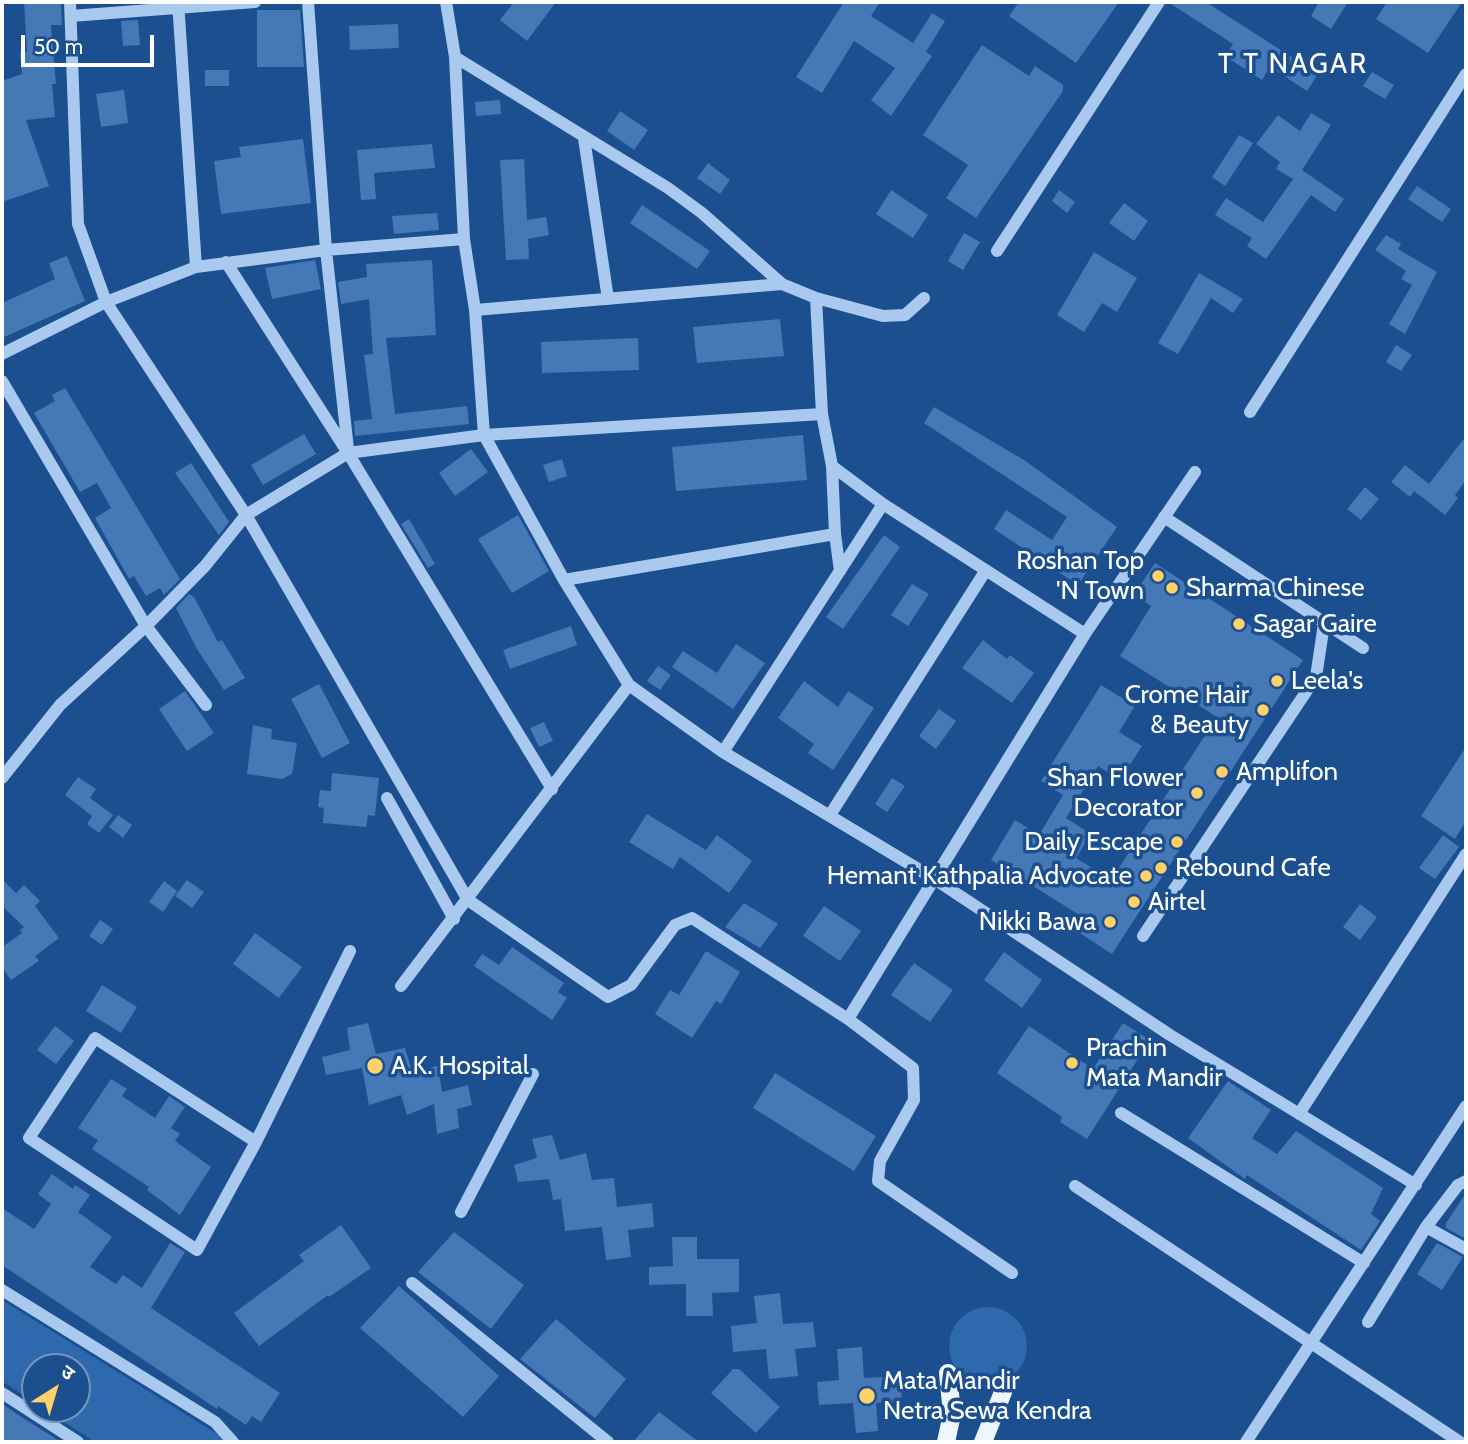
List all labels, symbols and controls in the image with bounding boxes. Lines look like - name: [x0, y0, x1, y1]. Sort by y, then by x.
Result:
- scale bar: [24, 21, 158, 65]
- text: 50 m: [34, 34, 83, 59]
- district label: T T NAGAR: [1219, 48, 1367, 82]
- place label: Roshan Top 'N Town: [1016, 545, 1144, 606]
- marker: Roshan Top 'N Town: [1150, 568, 1166, 584]
- place label: Sharma Chinese: [1186, 572, 1364, 604]
- marker: Sharma Chinese: [1164, 580, 1180, 596]
- place label: Sagar Gaire: [1253, 608, 1377, 640]
- marker: Sagar Gaire: [1231, 616, 1247, 632]
- place label: Leela's: [1291, 665, 1363, 697]
- marker: Leela's: [1269, 673, 1285, 689]
- place label: Crome Hair & Beauty: [1125, 679, 1249, 740]
- marker: Crome Hair & Beauty: [1255, 702, 1271, 718]
- place label: Amplifon: [1236, 756, 1338, 788]
- place label: Shan Flower Decorator: [1047, 762, 1183, 824]
- marker: Amplifon: [1214, 764, 1230, 780]
- marker: Shan Flower Decorator: [1189, 785, 1205, 801]
- place label: Daily Escape: [1024, 826, 1163, 858]
- marker: Daily Escape: [1169, 834, 1185, 850]
- place label: Rebound Cafe: [1175, 852, 1331, 884]
- place label: Hemant Kathpalia Advocate: [827, 860, 1132, 892]
- marker: Rebound Cafe: [1153, 860, 1169, 876]
- marker: Hemant Kathpalia Advocate: [1138, 868, 1154, 884]
- place label: Airtel: [1148, 886, 1206, 918]
- marker: Airtel: [1126, 894, 1142, 910]
- place label: Nikki Bawa: [979, 906, 1096, 938]
- marker: Nikki Bawa: [1102, 914, 1118, 930]
- place label: Prachin Mata Mandir: [1086, 1032, 1222, 1094]
- place label: A.K. Hospital: [391, 1050, 529, 1082]
- marker: Prachin Mata Mandir: [1064, 1055, 1080, 1071]
- marker: A.K. Hospital: [365, 1056, 385, 1076]
- north arrow: [21, 1353, 91, 1423]
- text: उ: [56, 1360, 79, 1385]
- place label: Mata Mandir Netra Sewa Kendra: [883, 1365, 1092, 1426]
- marker: Mata Mandir Netra Sewa Kendra: [857, 1386, 877, 1406]

